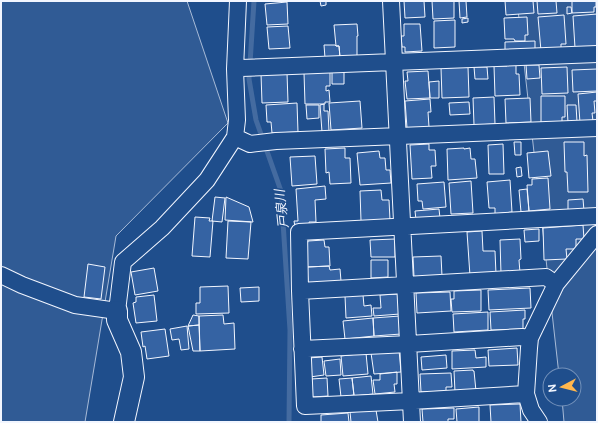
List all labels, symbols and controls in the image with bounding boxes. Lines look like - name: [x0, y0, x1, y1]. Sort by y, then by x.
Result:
- water label: 戸泉川: [271, 187, 292, 229]
- north arrow: [542, 367, 582, 407]
- text: N: [545, 383, 560, 393]

